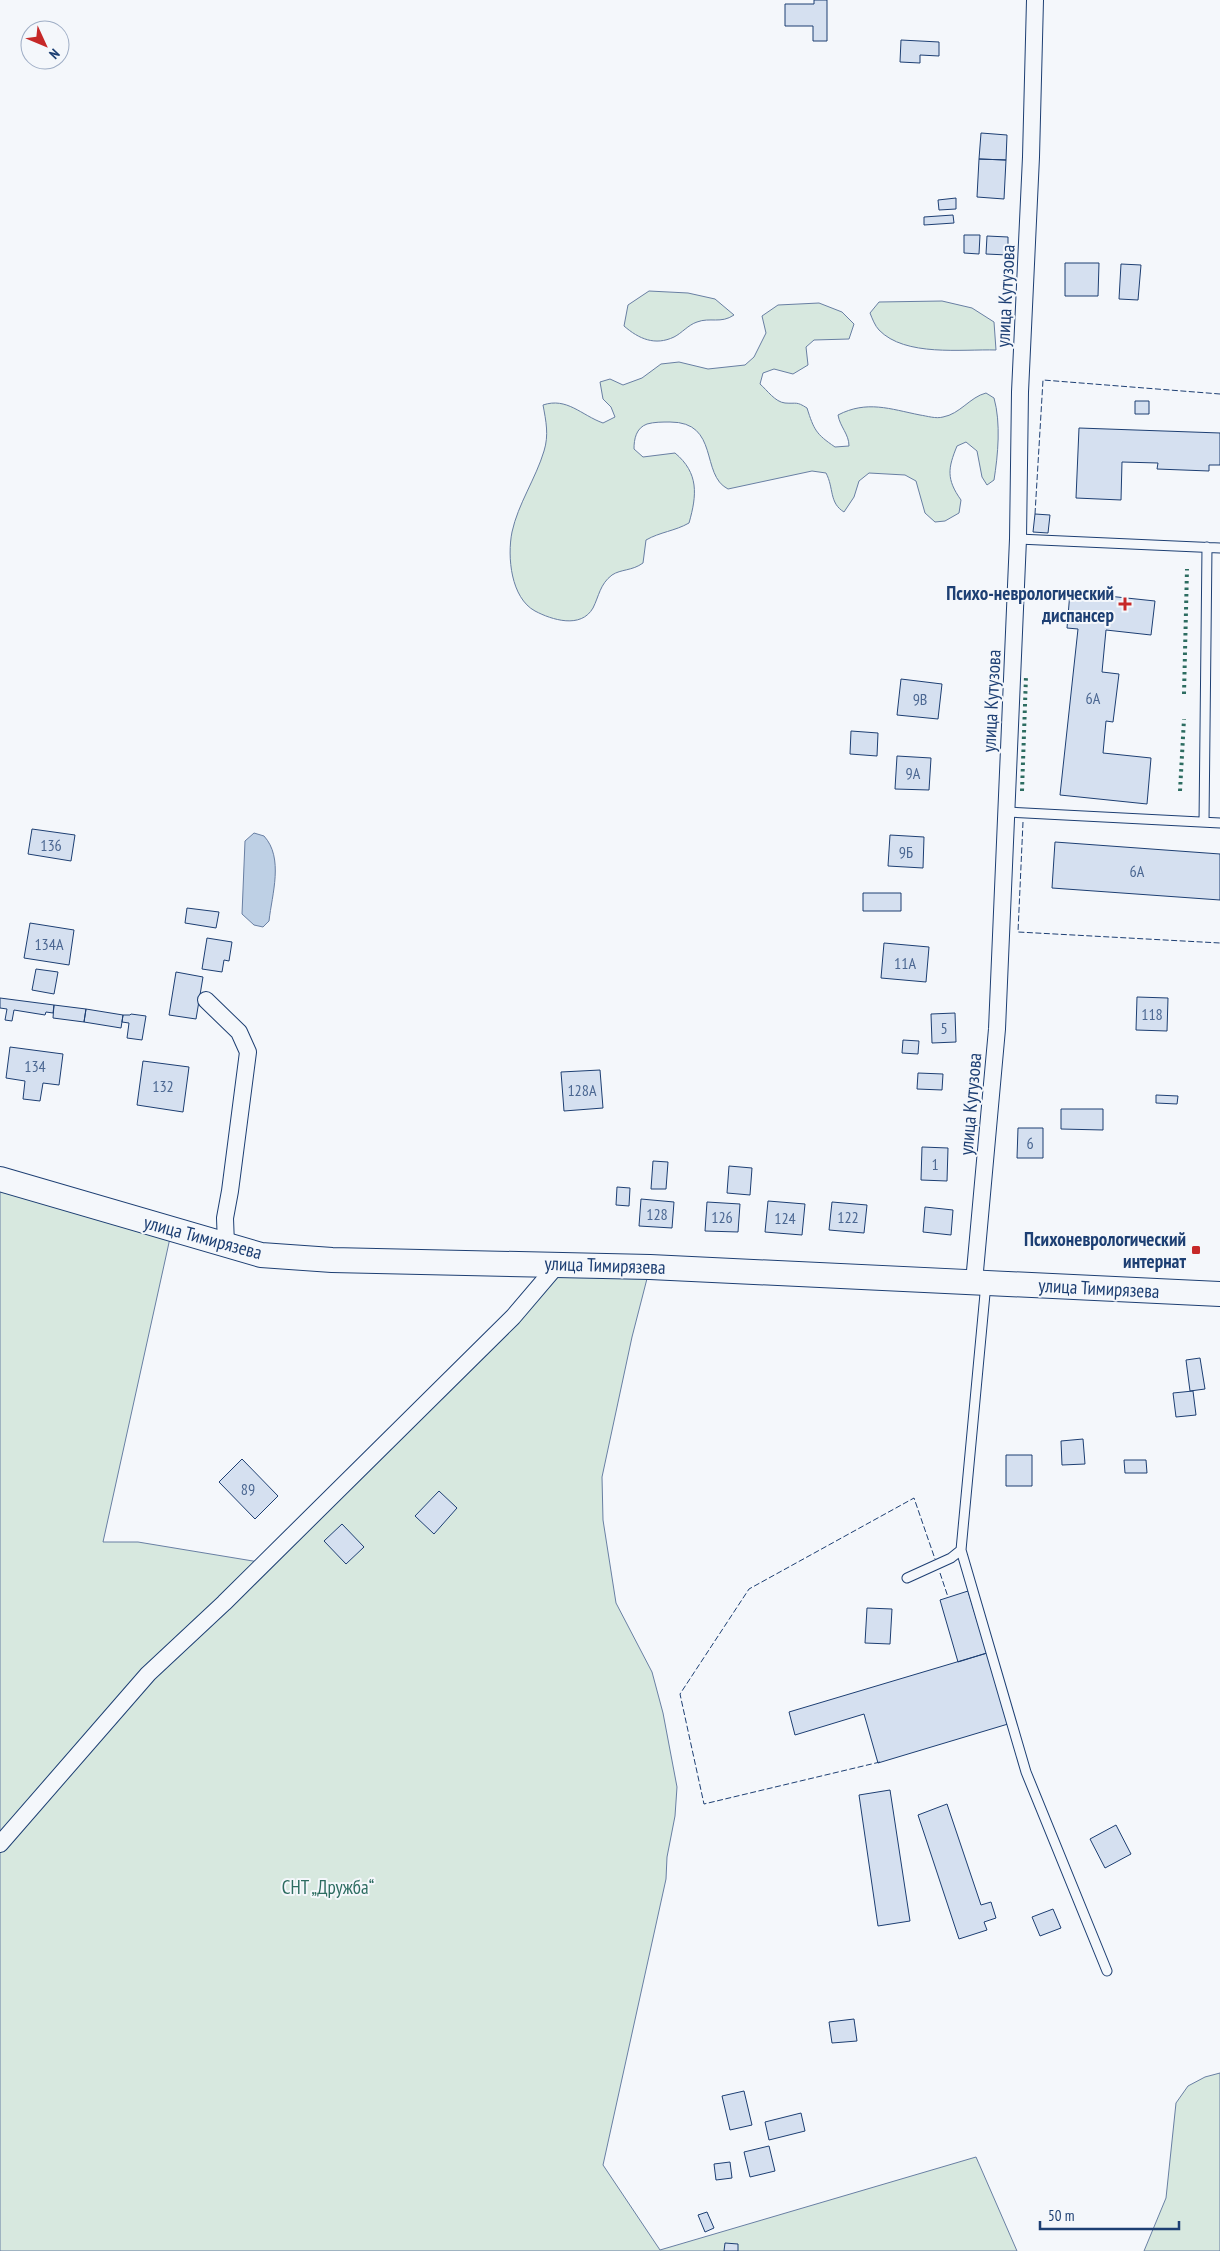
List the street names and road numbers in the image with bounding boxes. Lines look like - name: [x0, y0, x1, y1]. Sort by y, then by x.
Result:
- street label: улица Кутузова: [990, 244, 1020, 348]
- street label: улица Кутузова: [976, 649, 1006, 753]
- street label: улица Кутузова: [954, 1052, 986, 1156]
- street label: улица Тимирязева: [141, 1210, 265, 1264]
- street label: улица Тимирязева: [544, 1251, 666, 1279]
- street label: улица Тимирязева: [1038, 1273, 1160, 1303]

